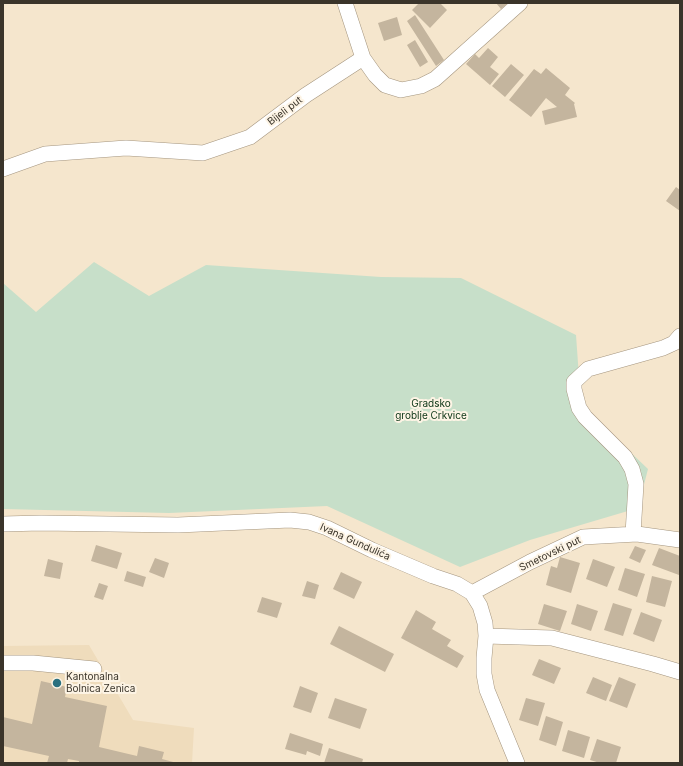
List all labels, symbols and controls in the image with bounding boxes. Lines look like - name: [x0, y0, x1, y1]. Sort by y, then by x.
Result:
- street label: Bijeli put: [265, 94, 305, 128]
- park label: Gradsko groblje Crkvice: [395, 398, 467, 422]
- street label: Ivana Gundulića: [318, 521, 392, 563]
- street label: Smetovski put: [517, 534, 583, 574]
- place label: Kantonalna Bolnica Zenica: [66, 671, 135, 694]
- marker: Kantonalna Bolnica Zenica: [51, 677, 63, 689]

